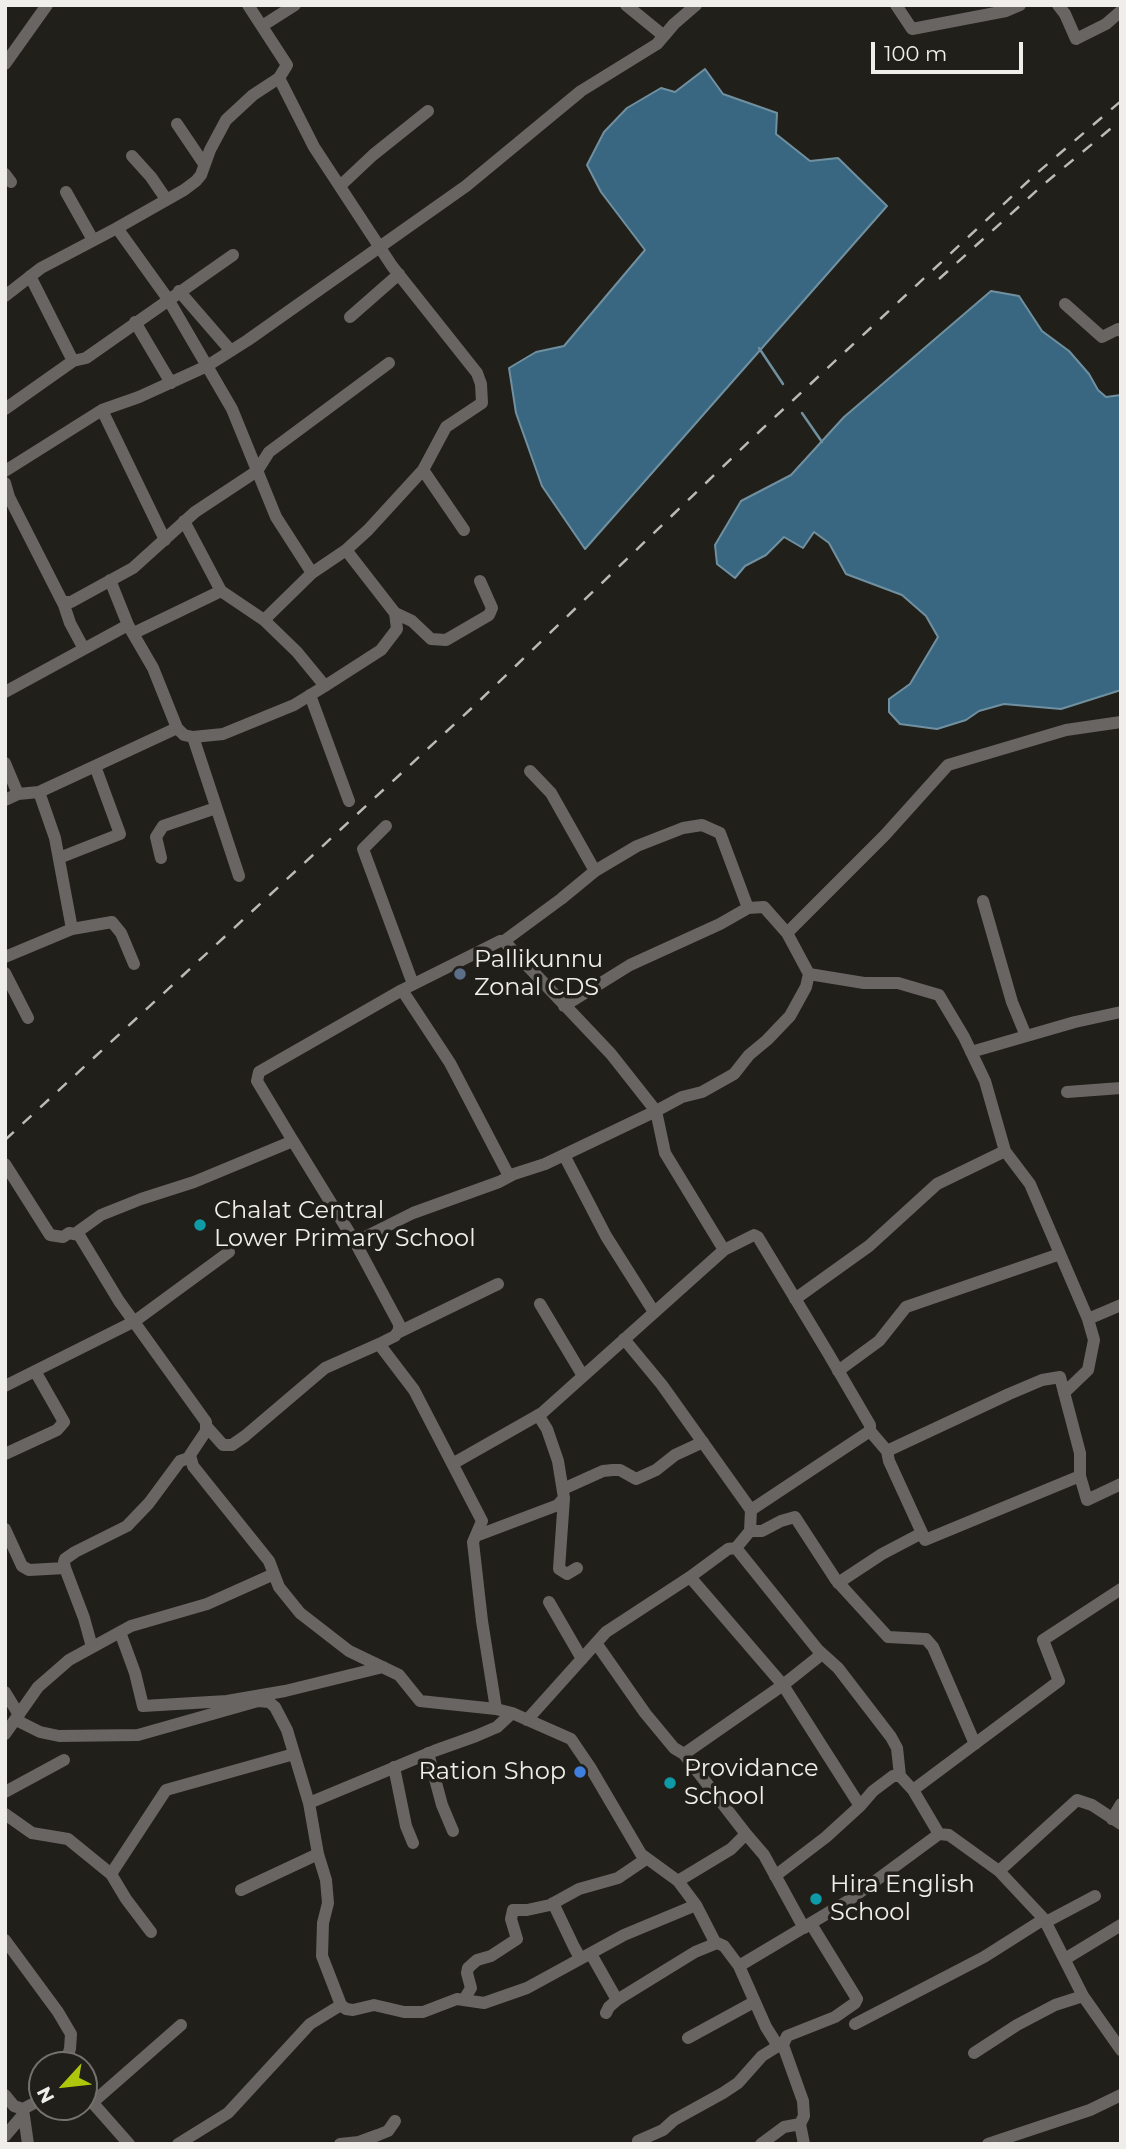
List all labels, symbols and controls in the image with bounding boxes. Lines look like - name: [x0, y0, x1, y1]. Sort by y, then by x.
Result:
- scale bar: [874, 28, 1026, 72]
- text: 100 m: [884, 41, 947, 66]
- place label: Pallikunnu Zonal CDS: [474, 946, 603, 1002]
- marker: Pallikunnu Zonal CDS: [452, 966, 468, 982]
- place label: Chalat Central Lower Primary School: [214, 1197, 476, 1253]
- marker: Chalat Central Lower Primary School: [192, 1217, 208, 1233]
- place label: Providance School: [684, 1755, 819, 1811]
- place label: Ration Shop: [419, 1758, 566, 1786]
- marker: Ration Shop: [572, 1764, 588, 1780]
- marker: Providance School: [662, 1775, 678, 1791]
- place label: Hira English School: [830, 1871, 975, 1927]
- marker: Hira English School: [808, 1891, 824, 1907]
- north arrow: [28, 2051, 98, 2121]
- text: N: [32, 2083, 59, 2107]

